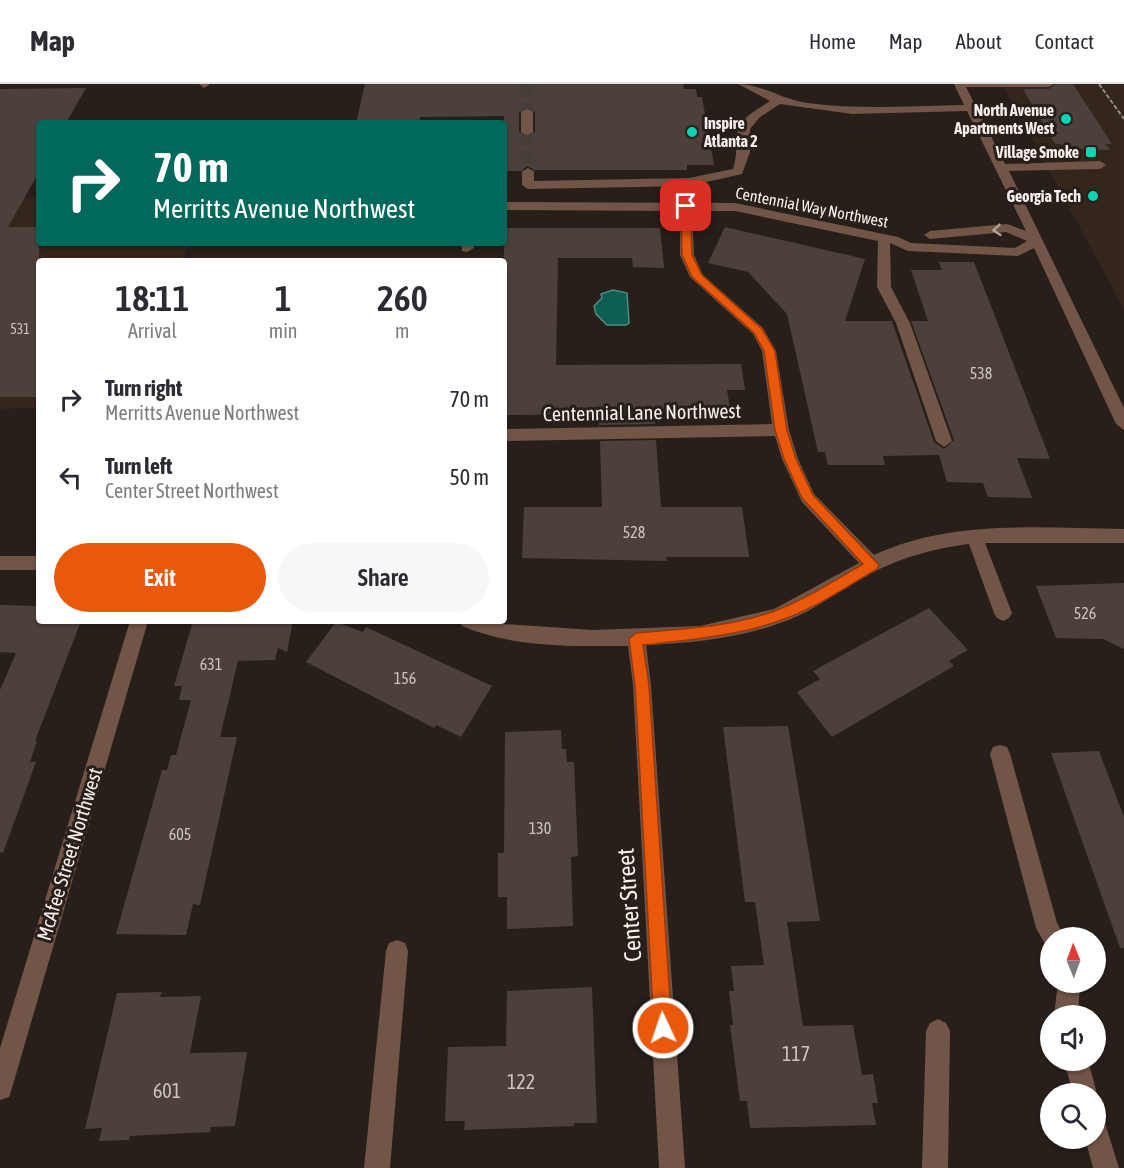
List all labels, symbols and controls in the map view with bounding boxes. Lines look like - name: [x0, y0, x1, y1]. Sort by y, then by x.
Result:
- text: Map: [30, 25, 75, 57]
- text: Home: [809, 29, 856, 53]
- text: Map: [889, 29, 923, 53]
- text: About: [956, 29, 1002, 53]
- text: Contact: [1035, 29, 1094, 53]
- place label: North Avenue Apartments West: [953, 101, 1054, 137]
- marker: North Avenue Apartments West: [1059, 112, 1073, 126]
- place label: Inspire Atlanta 2: [703, 114, 758, 150]
- marker: Inspire Atlanta 2: [685, 125, 699, 139]
- text: 70 m: [153, 143, 228, 191]
- place label: Village Smoke: [995, 143, 1079, 161]
- icon: right: [54, 144, 132, 222]
- marker: Village Smoke: [1084, 145, 1098, 159]
- pin: [660, 180, 711, 231]
- street label: Centennial Way Northwest: [734, 183, 890, 232]
- place label: Georgia Tech: [1006, 187, 1081, 205]
- icon: arrive: [669, 189, 702, 222]
- marker: Georgia Tech: [1086, 189, 1100, 203]
- text: Merritts Avenue Northwest: [153, 193, 415, 224]
- one-way arrow: [992, 223, 1001, 236]
- text: 18:11: [115, 277, 189, 319]
- text: 1: [275, 277, 292, 319]
- text: 260: [377, 277, 428, 319]
- text: Arrival: [128, 319, 177, 342]
- text: min: [269, 319, 298, 342]
- text: m: [395, 319, 409, 342]
- house number: 531: [10, 321, 30, 337]
- house number: 538: [970, 364, 992, 382]
- text: Turn right: [105, 375, 182, 401]
- icon: right: [54, 383, 87, 416]
- text: 70 m: [449, 386, 489, 412]
- street label: Centennial Lane Northwest: [543, 399, 742, 425]
- text: Merritts Avenue Northwest: [105, 401, 299, 424]
- text: Turn left: [105, 453, 172, 479]
- icon: left: [54, 461, 87, 494]
- text: 50 m: [449, 464, 489, 490]
- text: Center Street Northwest: [105, 479, 279, 502]
- house number: 528: [623, 523, 645, 541]
- button: Exit: [54, 543, 266, 612]
- button: Share: [278, 543, 489, 612]
- house number: 526: [1074, 604, 1096, 622]
- house number: 631: [200, 655, 222, 673]
- house number: 156: [394, 669, 416, 687]
- street label: McAfee Street Northwest: [32, 765, 106, 943]
- house number: 130: [529, 819, 551, 837]
- house number: 605: [169, 825, 191, 843]
- street label: Center Street: [612, 847, 646, 963]
- north arrow: [1040, 927, 1106, 993]
- map controls: [1040, 927, 1106, 1149]
- position arrow: [631, 996, 695, 1060]
- button: sound: [1040, 1005, 1106, 1071]
- house number: 117: [782, 1042, 810, 1065]
- house number: 122: [507, 1070, 535, 1093]
- house number: 601: [153, 1079, 181, 1102]
- button: search: [1040, 1083, 1106, 1149]

